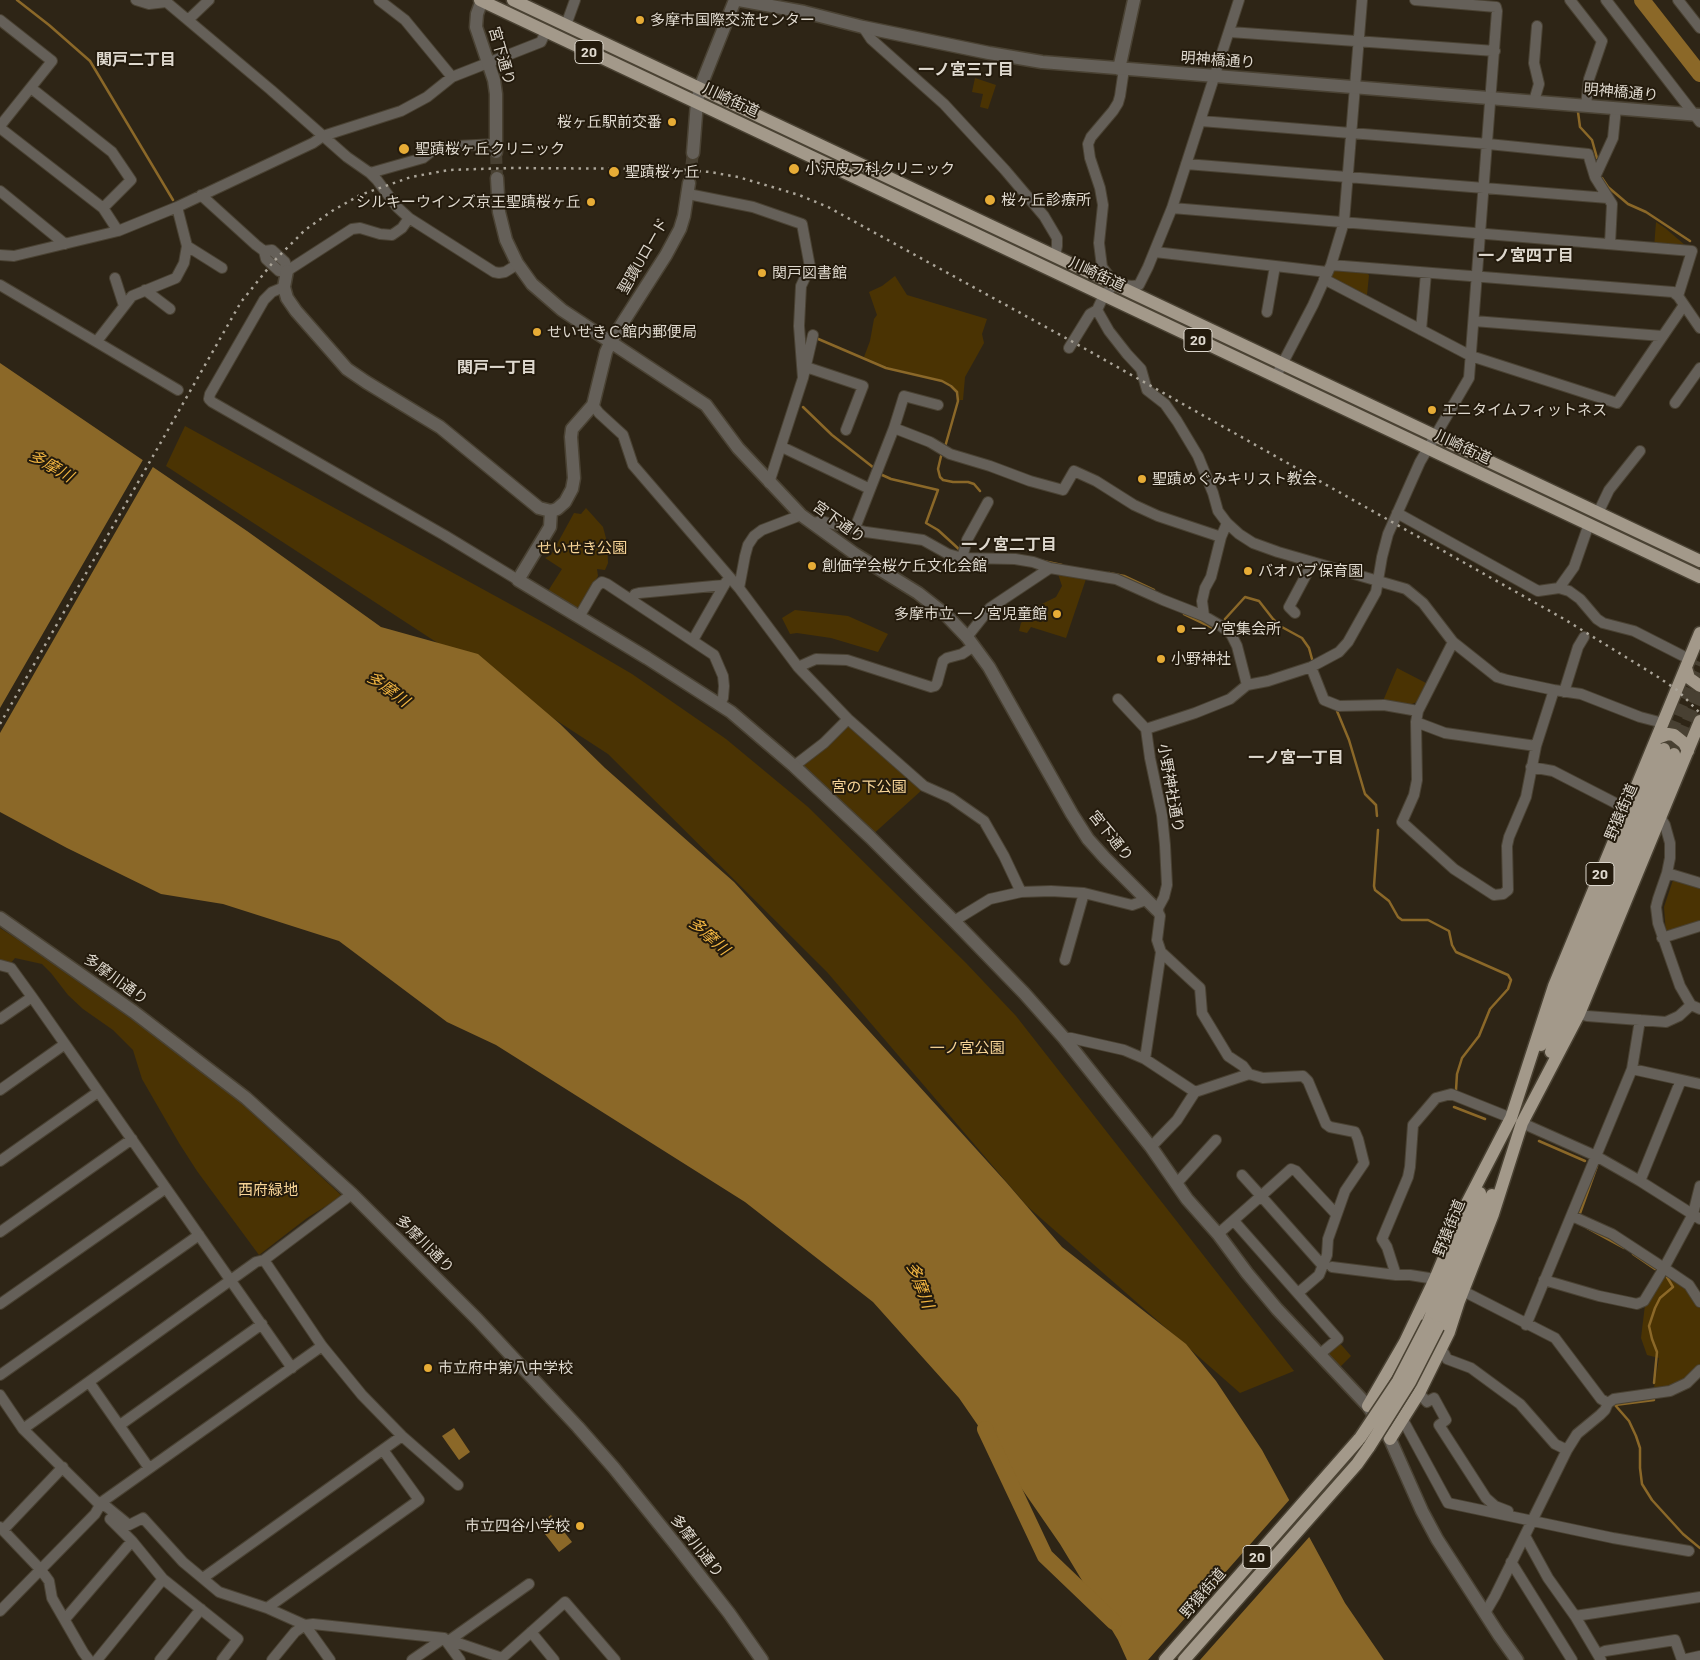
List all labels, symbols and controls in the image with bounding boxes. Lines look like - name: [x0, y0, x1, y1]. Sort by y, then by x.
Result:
- place label: 多摩市国際交流センター: [650, 11, 815, 29]
- marker: 多摩市国際交流センター: [634, 14, 646, 26]
- street label: 宮下通り: [485, 25, 519, 87]
- road number: 20: [575, 41, 603, 64]
- street label: 明神橋通り: [1180, 48, 1256, 72]
- district label: 関戸二丁目: [96, 50, 176, 70]
- district label: 一ノ宮三丁目: [918, 60, 1014, 80]
- street label: 川崎街道: [700, 79, 762, 121]
- street label: 明神橋通り: [1583, 80, 1659, 104]
- place label: 桜ヶ丘駅前交番: [557, 113, 662, 131]
- marker: 桜ヶ丘駅前交番: [666, 116, 678, 128]
- place label: 聖蹟桜ヶ丘クリニック: [415, 140, 565, 158]
- marker: 聖蹟桜ヶ丘クリニック: [397, 142, 411, 156]
- place label: 小沢皮フ科クリニック: [805, 160, 955, 178]
- marker: 小沢皮フ科クリニック: [787, 162, 801, 176]
- place label: 聖蹟桜ヶ丘: [625, 163, 700, 181]
- marker: 聖蹟桜ヶ丘: [607, 165, 621, 179]
- place label: 桜ヶ丘診療所: [1001, 191, 1091, 209]
- place label: シルキーウインズ京王聖蹟桜ヶ丘: [356, 193, 581, 211]
- marker: 桜ヶ丘診療所: [983, 193, 997, 207]
- marker: シルキーウインズ京王聖蹟桜ヶ丘: [585, 196, 597, 208]
- street label: 聖蹟Uロード: [614, 215, 672, 297]
- district label: 一ノ宮四丁目: [1478, 246, 1574, 266]
- street label: 川崎街道: [1066, 253, 1128, 295]
- place label: 関戸図書館: [772, 264, 847, 282]
- marker: 関戸図書館: [756, 267, 768, 279]
- place label: せいせきＣ館内郵便局: [547, 323, 697, 341]
- marker: せいせきＣ館内郵便局: [531, 326, 543, 338]
- road number: 20: [1184, 328, 1212, 352]
- district label: 関戸一丁目: [457, 358, 537, 378]
- place label: エニタイムフィットネス: [1442, 401, 1607, 419]
- marker: エニタイムフィットネス: [1426, 404, 1438, 416]
- street label: 川崎街道: [1432, 426, 1494, 468]
- water label: 多摩川: [25, 446, 77, 486]
- place label: 聖蹟めぐみキリスト教会: [1152, 470, 1317, 488]
- marker: 聖蹟めぐみキリスト教会: [1136, 473, 1148, 485]
- street label: 宮下通り: [809, 497, 869, 547]
- district label: 一ノ宮二丁目: [961, 535, 1057, 555]
- park label: せいせき公園: [537, 539, 627, 557]
- place label: 創価学会桜ケ丘文化会館: [822, 557, 987, 575]
- marker: 創価学会桜ケ丘文化会館: [806, 560, 818, 572]
- place label: バオバブ保育園: [1258, 562, 1363, 580]
- marker: バオバブ保育園: [1242, 565, 1254, 577]
- place label: 多摩市立 一ノ宮児童館: [894, 605, 1047, 623]
- marker: 多摩市立 一ノ宮児童館: [1051, 608, 1063, 620]
- place label: 一ノ宮集会所: [1191, 620, 1281, 638]
- marker: 一ノ宮集会所: [1175, 623, 1187, 635]
- place label: 小野神社: [1171, 650, 1231, 668]
- marker: 小野神社: [1155, 653, 1167, 665]
- water label: 多摩川: [363, 667, 413, 711]
- street label: 小野神社通り: [1154, 742, 1188, 834]
- district label: 一ノ宮一丁目: [1248, 748, 1344, 768]
- park label: 宮の下公園: [832, 778, 906, 796]
- street label: 野猿街道: [1601, 781, 1641, 843]
- street label: 宮下通り: [1085, 807, 1137, 865]
- road number: 20: [1586, 862, 1614, 886]
- water label: 多摩川: [685, 913, 733, 959]
- street label: 多摩川通り: [80, 950, 152, 1008]
- park label: 一ノ宮公園: [930, 1039, 1004, 1057]
- park label: 西府緑地: [238, 1181, 298, 1199]
- street label: 野猿街道: [1429, 1197, 1469, 1259]
- street label: 多摩川通り: [392, 1211, 458, 1277]
- water label: 多摩川: [902, 1259, 938, 1311]
- place label: 市立府中第八中学校: [438, 1359, 573, 1377]
- marker: 市立府中第八中学校: [422, 1362, 434, 1374]
- street label: 多摩川通り: [667, 1511, 727, 1581]
- place label: 市立四谷小学校: [465, 1517, 570, 1535]
- marker: 市立四谷小学校: [574, 1520, 586, 1532]
- road number: 20: [1243, 1545, 1271, 1568]
- street label: 野猿街道: [1177, 1564, 1229, 1622]

